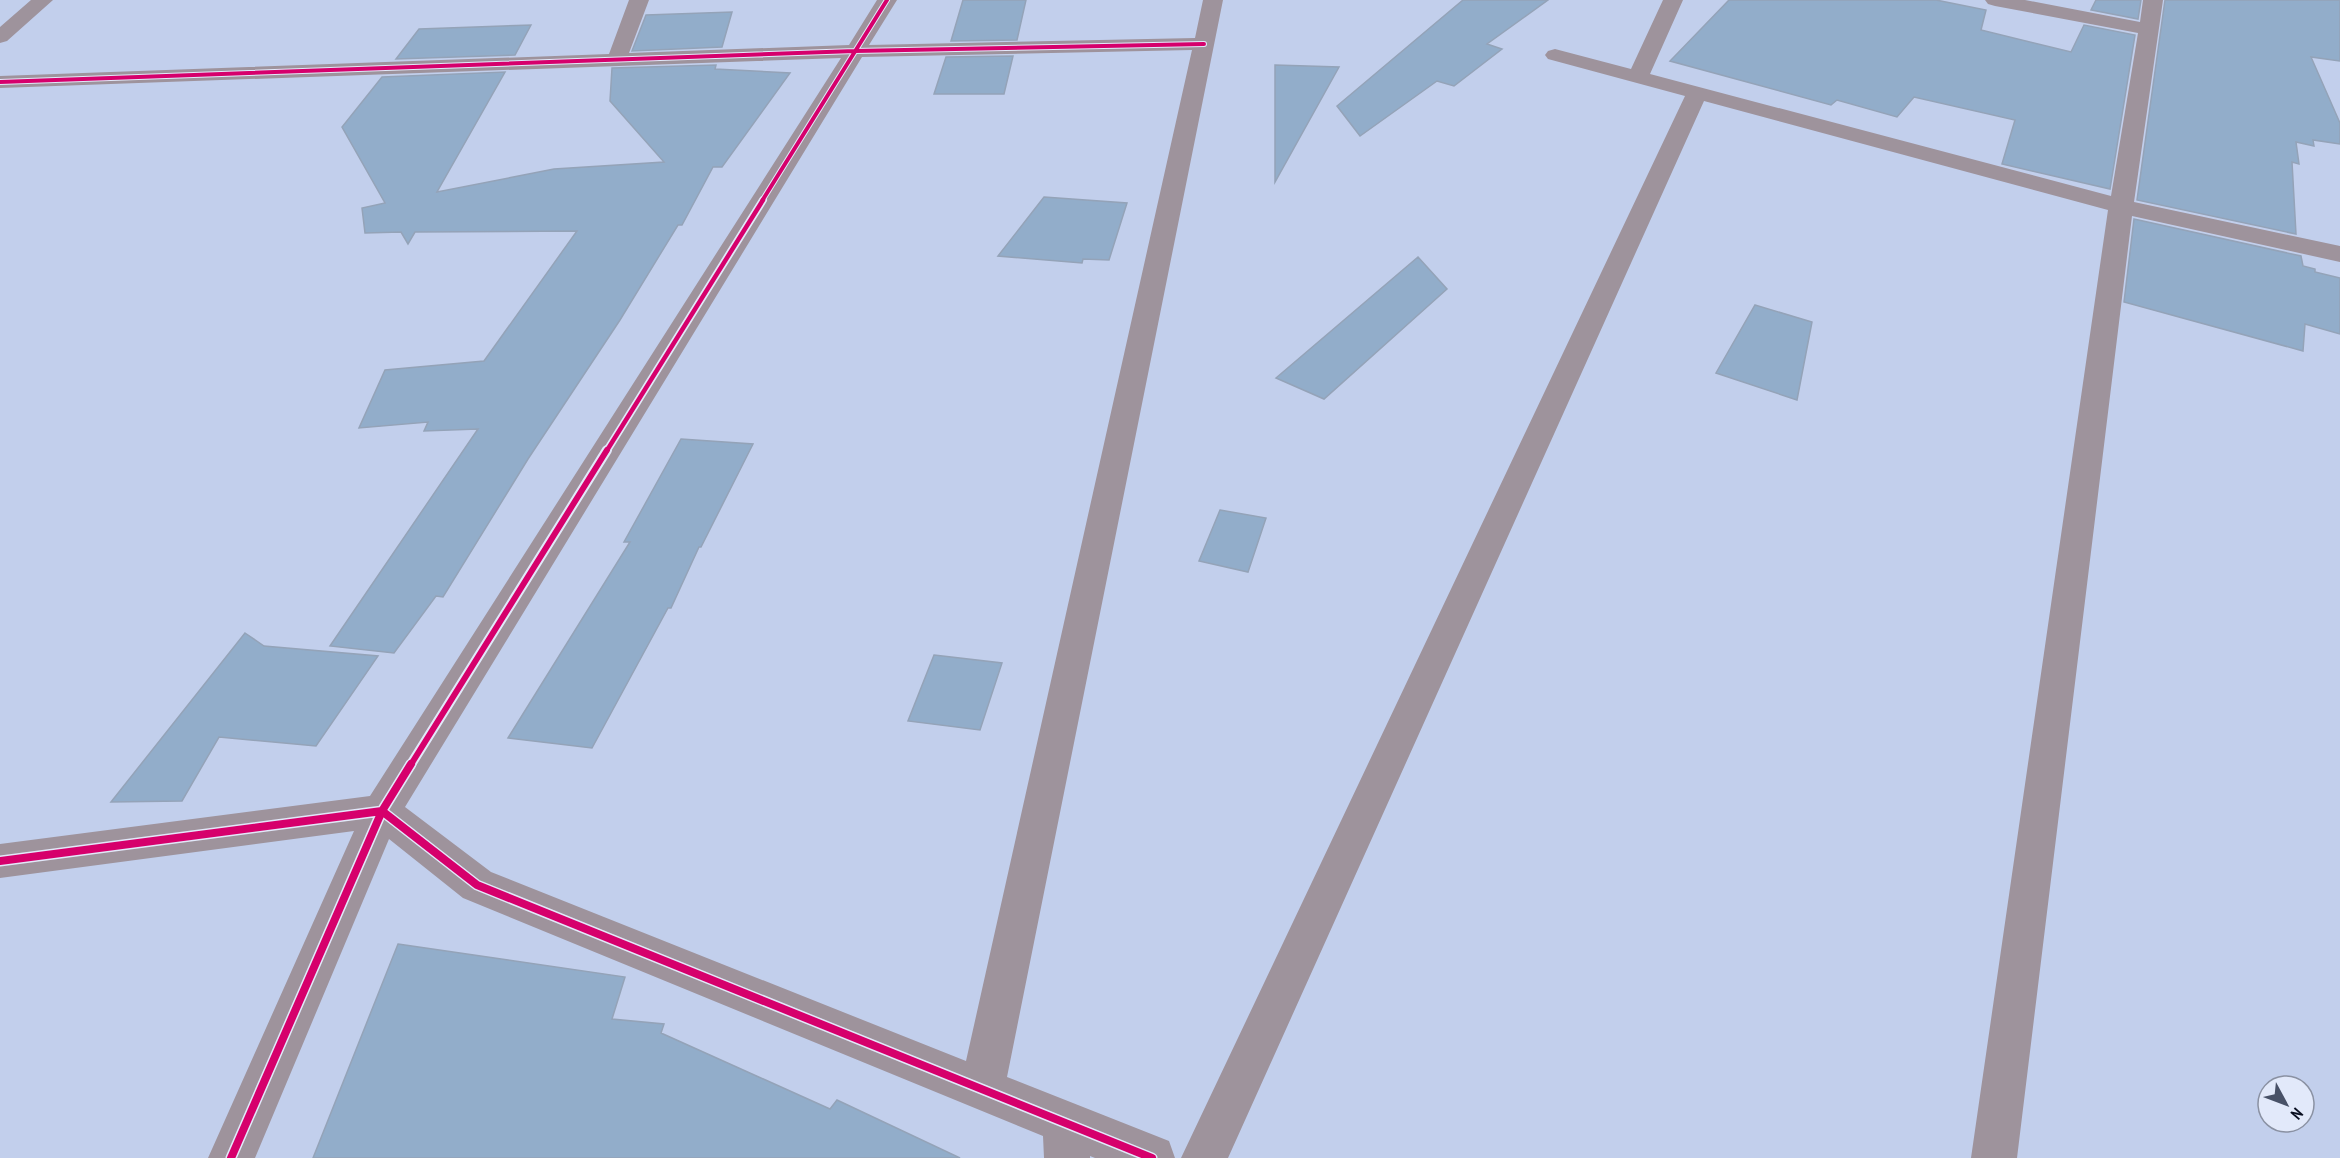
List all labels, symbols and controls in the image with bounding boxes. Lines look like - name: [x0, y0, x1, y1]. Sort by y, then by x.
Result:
- north arrow: [2256, 1074, 2316, 1134]
- text: N: [2287, 1104, 2308, 1124]

